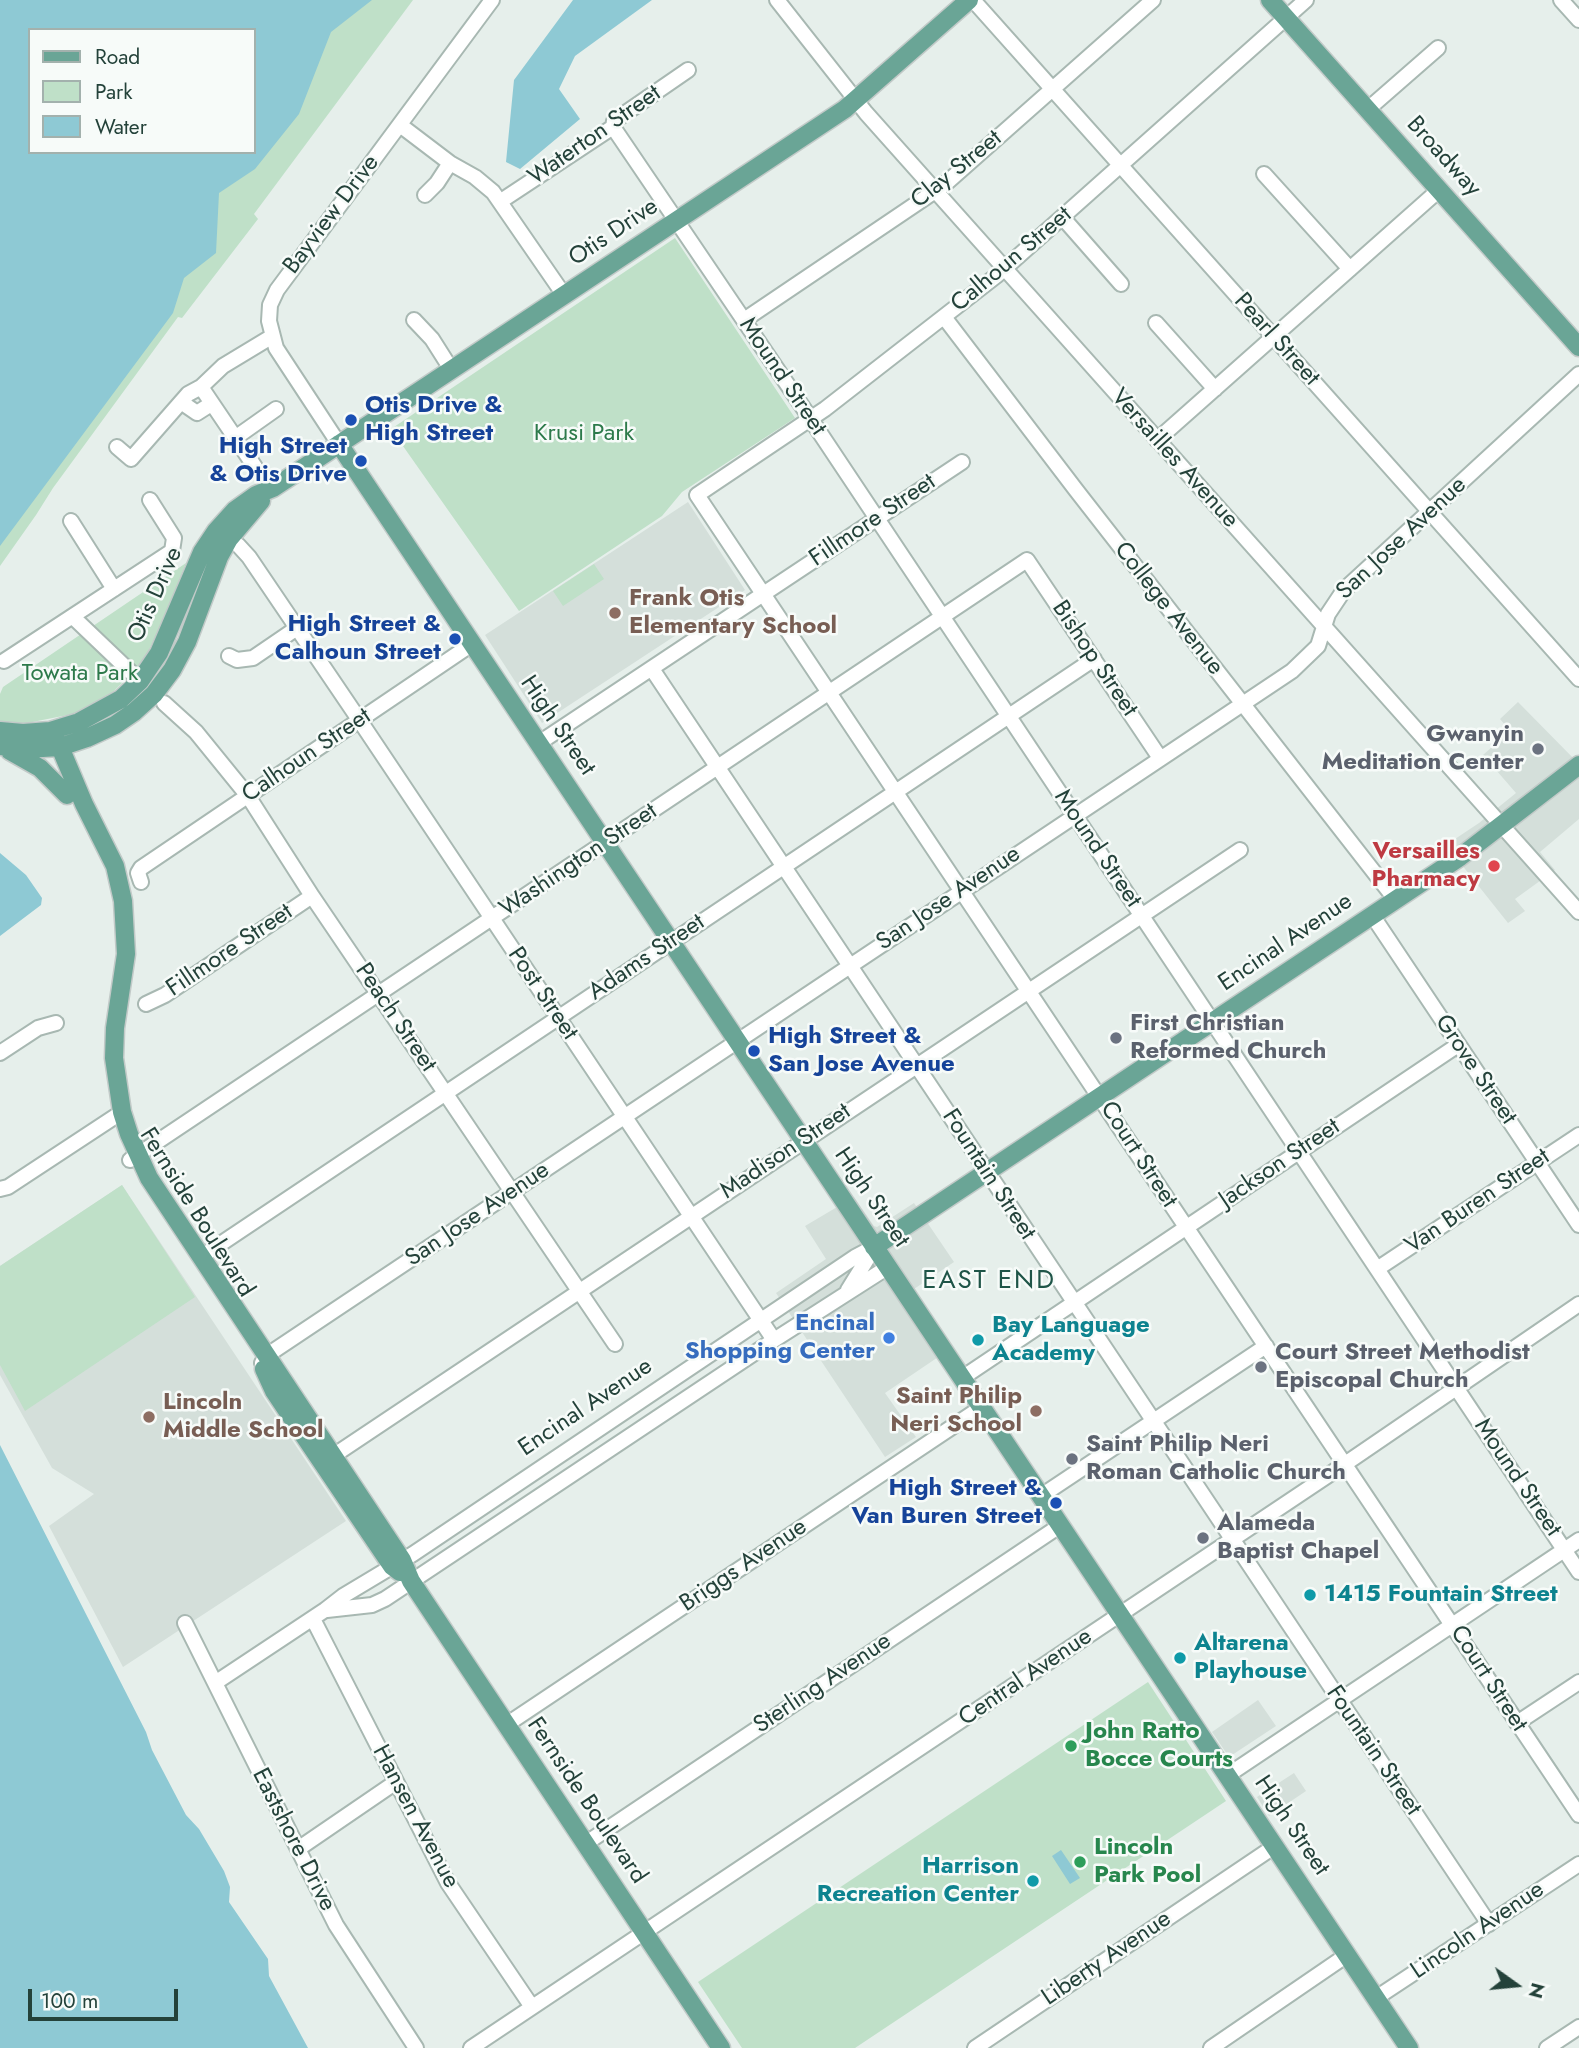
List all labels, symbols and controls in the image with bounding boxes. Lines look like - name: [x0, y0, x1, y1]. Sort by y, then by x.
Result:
- legend: [28, 28, 256, 154]
- text: Road: [95, 42, 140, 72]
- text: Park: [95, 77, 132, 107]
- street label: Waterton Street: [523, 80, 667, 192]
- street label: Broadway: [1400, 111, 1486, 203]
- text: Water: [95, 112, 147, 142]
- street label: Clay Street: [906, 125, 1008, 215]
- street label: Bayview Drive: [278, 150, 386, 280]
- street label: Otis Drive: [564, 193, 664, 273]
- street label: Calhoun Street: [946, 201, 1078, 319]
- street label: Pearl Street: [1227, 288, 1325, 392]
- street label: Mound Street: [732, 313, 832, 441]
- street label: Versailles Avenue: [1104, 384, 1244, 534]
- place label: Otis Drive & High Street: [365, 392, 502, 448]
- marker: Otis Drive & High Street: [343, 412, 359, 428]
- park label: Krusi Park: [534, 420, 634, 448]
- place label: High Street & Otis Drive: [210, 433, 347, 489]
- marker: High Street & Otis Drive: [353, 453, 369, 469]
- street label: Fillmore Street: [805, 468, 941, 574]
- street label: San Jose Avenue: [1331, 471, 1473, 607]
- street label: College Avenue: [1107, 537, 1229, 681]
- street label: Otis Drive: [122, 543, 190, 647]
- place label: Frank Otis Elementary School: [629, 585, 837, 641]
- street label: Bishop Street: [1045, 596, 1143, 722]
- marker: Frank Otis Elementary School: [607, 605, 623, 621]
- place label: High Street & Calhoun Street: [275, 611, 441, 667]
- marker: High Street & Calhoun Street: [447, 631, 463, 647]
- park label: Towata Park: [22, 660, 138, 688]
- street label: High Street: [513, 671, 601, 781]
- street label: Calhoun Street: [237, 702, 377, 810]
- place label: Gwanyin Meditation Center: [1322, 721, 1524, 777]
- marker: Gwanyin Meditation Center: [1530, 741, 1546, 757]
- street label: Mound Street: [1047, 785, 1147, 913]
- street label: Washington Street: [495, 798, 663, 924]
- place label: Versailles Pharmacy: [1372, 838, 1480, 894]
- street label: San Jose Avenue: [872, 840, 1026, 958]
- marker: Versailles Pharmacy: [1486, 858, 1502, 874]
- street label: Encinal Avenue: [1214, 888, 1358, 998]
- street label: Fillmore Street: [162, 898, 298, 1004]
- street label: Adams Street: [583, 909, 711, 1007]
- street label: Post Street: [501, 942, 583, 1046]
- street label: Peach Street: [348, 958, 442, 1078]
- place label: First Christian Reformed Church: [1130, 1010, 1326, 1066]
- street label: Grove Street: [1428, 1010, 1522, 1130]
- place label: High Street & San Jose Avenue: [768, 1023, 955, 1079]
- marker: First Christian Reformed Church: [1108, 1030, 1124, 1046]
- marker: High Street & San Jose Avenue: [746, 1043, 762, 1059]
- street label: Court Street: [1093, 1097, 1183, 1213]
- street label: Madison Street: [715, 1098, 857, 1206]
- street label: Fountain Street: [935, 1104, 1041, 1246]
- street label: Jackson Street: [1214, 1113, 1346, 1215]
- street label: Fernside Boulevard: [132, 1123, 260, 1303]
- street label: High Street: [827, 1143, 915, 1253]
- street label: Van Buren Street: [1400, 1143, 1556, 1261]
- street label: San Jose Avenue: [401, 1156, 555, 1274]
- district label: EAST END: [923, 1266, 1055, 1298]
- place label: Encinal Shopping Center: [685, 1310, 875, 1366]
- place label: Bay Language Academy: [992, 1312, 1150, 1368]
- marker: Encinal Shopping Center: [881, 1330, 897, 1346]
- marker: Bay Language Academy: [970, 1332, 986, 1348]
- place label: Court Street Methodist Episcopal Church: [1275, 1339, 1530, 1395]
- street label: Encinal Avenue: [514, 1353, 658, 1463]
- marker: Court Street Methodist Episcopal Church: [1253, 1359, 1269, 1375]
- place label: Saint Philip Neri School: [890, 1383, 1022, 1439]
- place label: Lincoln Middle School: [163, 1389, 323, 1445]
- marker: Saint Philip Neri School: [1028, 1403, 1044, 1419]
- marker: Lincoln Middle School: [141, 1409, 157, 1425]
- street label: Mound Street: [1467, 1414, 1567, 1542]
- place label: Saint Philip Neri Roman Catholic Church: [1086, 1431, 1346, 1487]
- marker: Saint Philip Neri Roman Catholic Church: [1064, 1451, 1080, 1467]
- place label: High Street & Van Buren Street: [852, 1475, 1042, 1531]
- marker: High Street & Van Buren Street: [1048, 1495, 1064, 1511]
- place label: Alameda Baptist Chapel: [1217, 1510, 1379, 1566]
- street label: Briggs Avenue: [675, 1513, 813, 1619]
- marker: Alameda Baptist Chapel: [1195, 1530, 1211, 1546]
- place label: 1415 Fountain Street: [1324, 1581, 1558, 1609]
- marker: 1415 Fountain Street: [1302, 1587, 1318, 1603]
- street label: Court Street: [1443, 1621, 1533, 1737]
- street label: Central Avenue: [954, 1623, 1098, 1733]
- street label: Sterling Avenue: [749, 1627, 897, 1741]
- place label: Altarena Playhouse: [1194, 1630, 1307, 1686]
- marker: Altarena Playhouse: [1172, 1650, 1188, 1666]
- street label: Fountain Street: [1319, 1681, 1427, 1821]
- street label: Fernside Boulevard: [520, 1712, 652, 1890]
- place label: John Ratto Bocce Courts: [1085, 1718, 1233, 1774]
- marker: John Ratto Bocce Courts: [1063, 1738, 1079, 1754]
- street label: Hansen Avenue: [365, 1741, 465, 1893]
- street label: Eastshore Drive: [245, 1764, 341, 1916]
- street label: High Street: [1247, 1771, 1335, 1881]
- place label: Lincoln Park Pool: [1094, 1834, 1201, 1890]
- place label: Harrison Recreation Center: [817, 1853, 1019, 1909]
- marker: Lincoln Park Pool: [1072, 1854, 1088, 1870]
- marker: Harrison Recreation Center: [1025, 1873, 1041, 1889]
- street label: Lincoln Avenue: [1406, 1876, 1550, 1986]
- street label: Liberty Avenue: [1037, 1905, 1177, 2013]
- north arrow: [1481, 1950, 1551, 2020]
- scale bar: [32, 1974, 182, 2018]
- text: N: [1522, 1980, 1552, 2001]
- text: 100 m: [41, 1986, 98, 2016]

